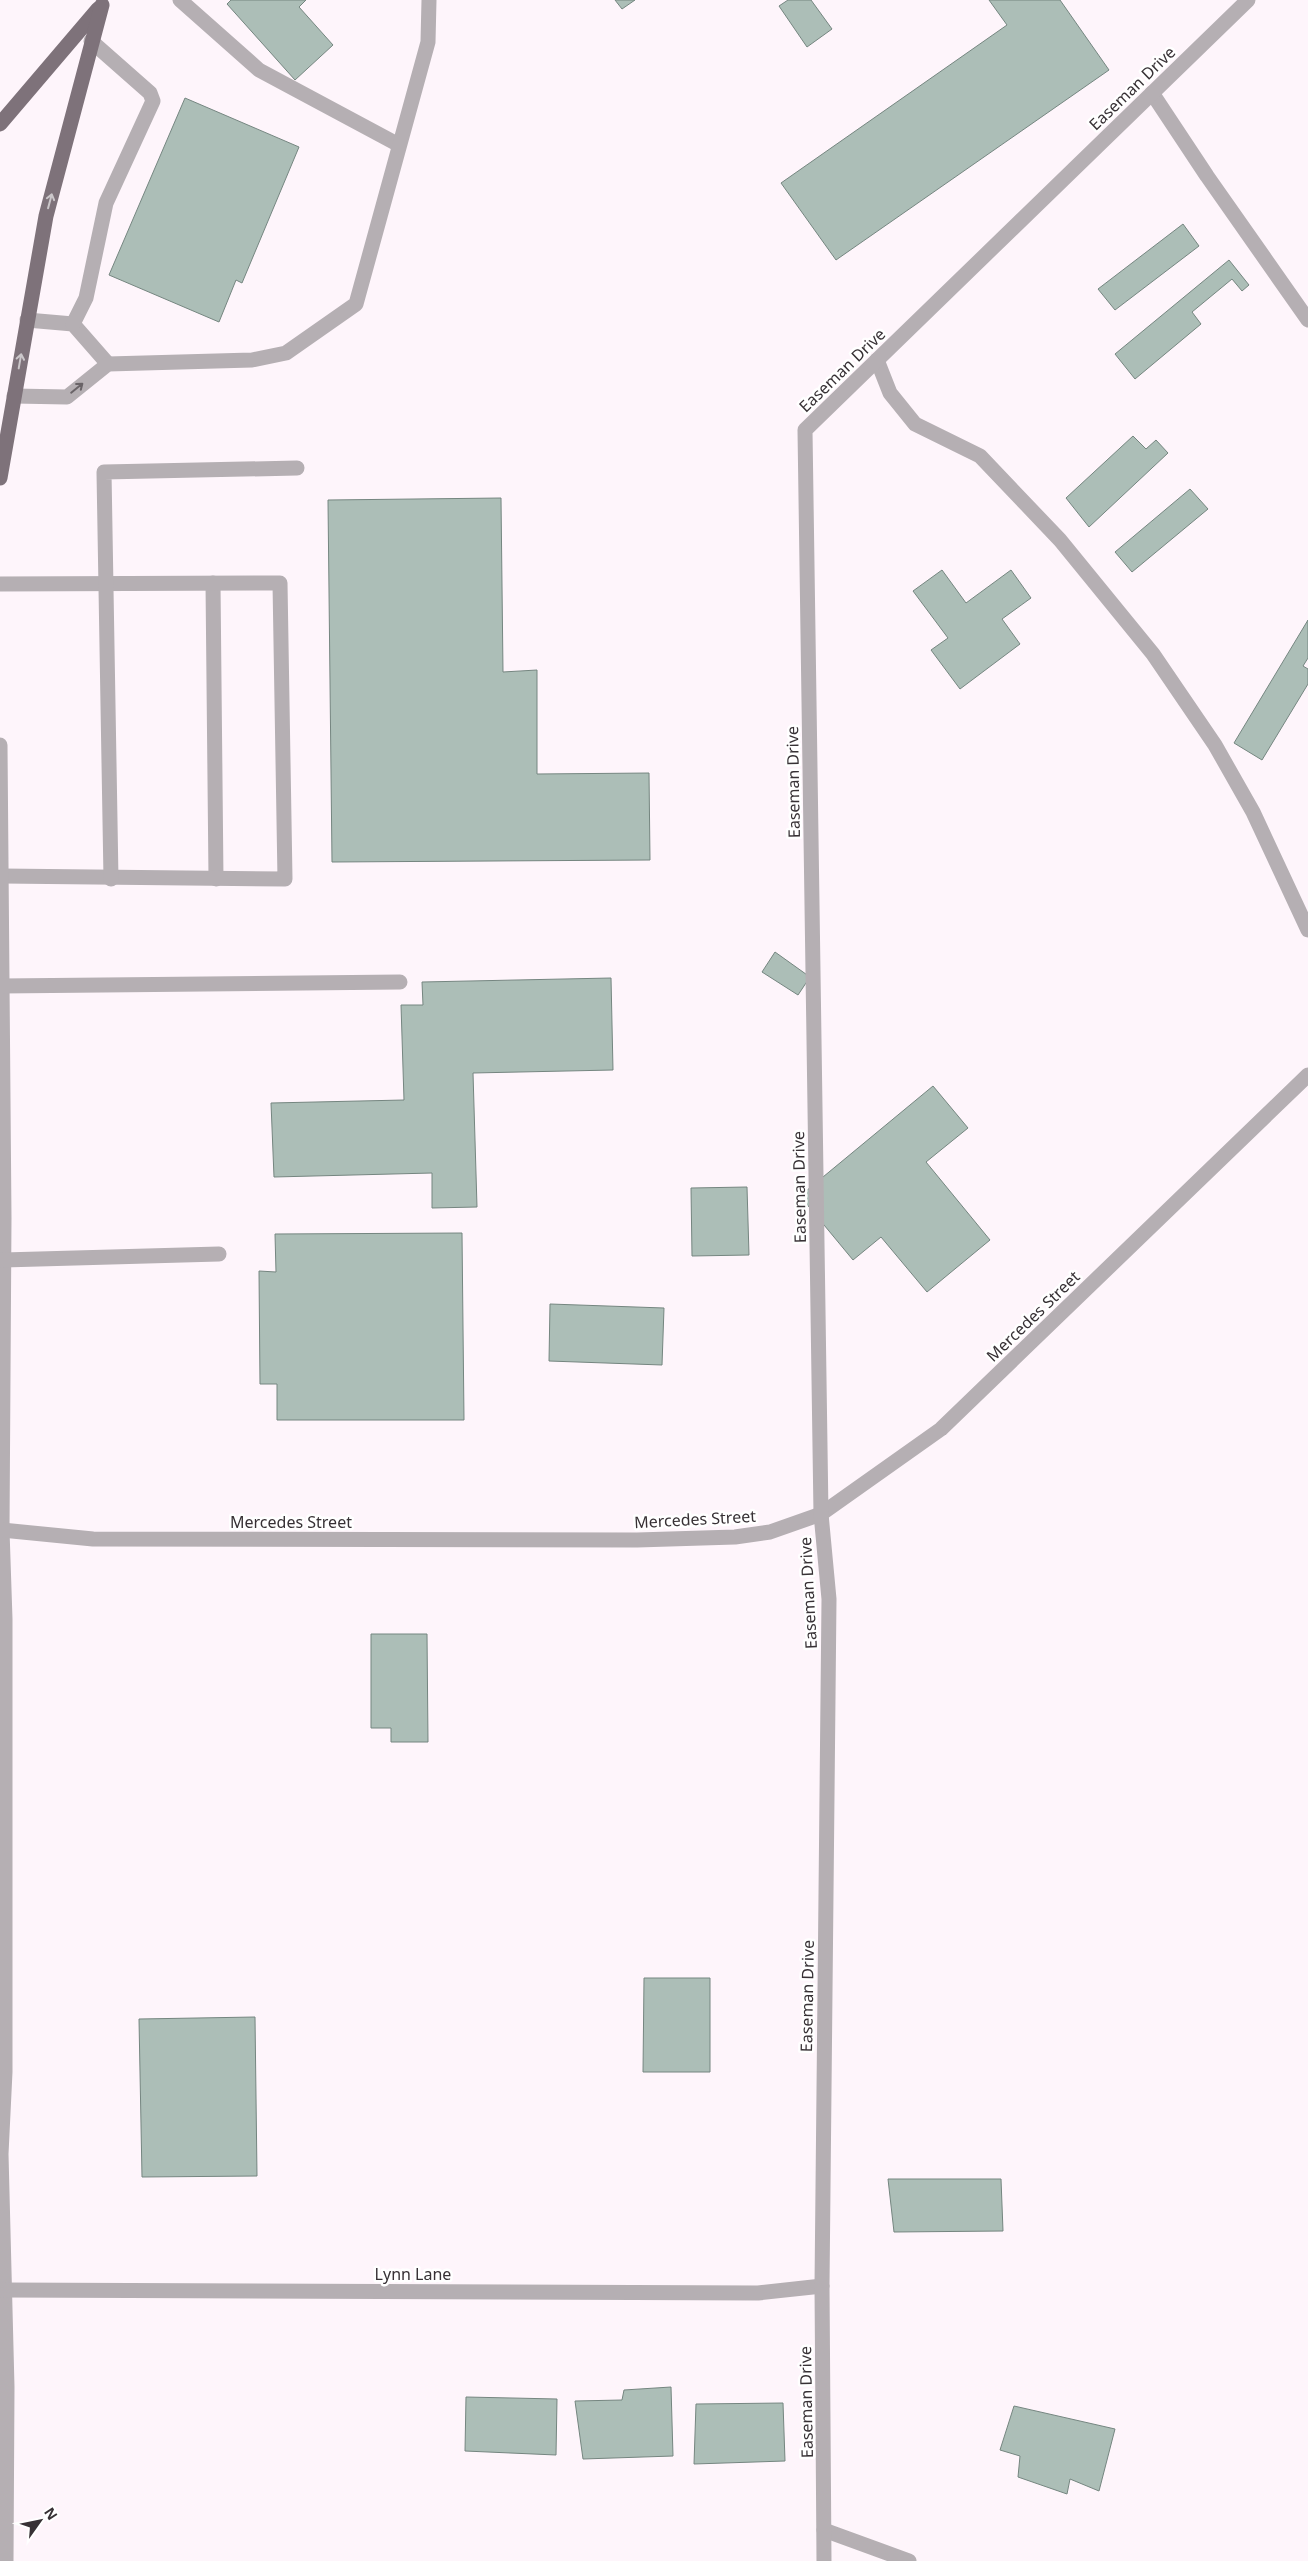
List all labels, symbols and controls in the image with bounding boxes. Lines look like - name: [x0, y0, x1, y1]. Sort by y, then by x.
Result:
- street label: Easeman Drive: [1084, 41, 1180, 135]
- one-way arrow: [45, 194, 55, 210]
- street label: Easeman Drive: [794, 323, 890, 417]
- one-way arrow: [16, 353, 26, 369]
- one-way arrow: [71, 383, 84, 394]
- street label: Easeman Drive: [781, 726, 805, 838]
- street label: Easeman Drive: [787, 1131, 811, 1243]
- street label: Mercedes Street: [982, 1266, 1085, 1366]
- street label: Mercedes Street: [634, 1505, 757, 1533]
- street label: Mercedes Street: [230, 1511, 352, 1533]
- street label: Easeman Drive: [794, 1536, 822, 1650]
- street label: Easeman Drive: [795, 1940, 819, 2052]
- street label: Lynn Lane: [375, 2263, 451, 2285]
- street label: Easeman Drive: [794, 2346, 818, 2458]
- north arrow: [15, 2496, 65, 2546]
- text: N: [40, 2504, 62, 2524]

